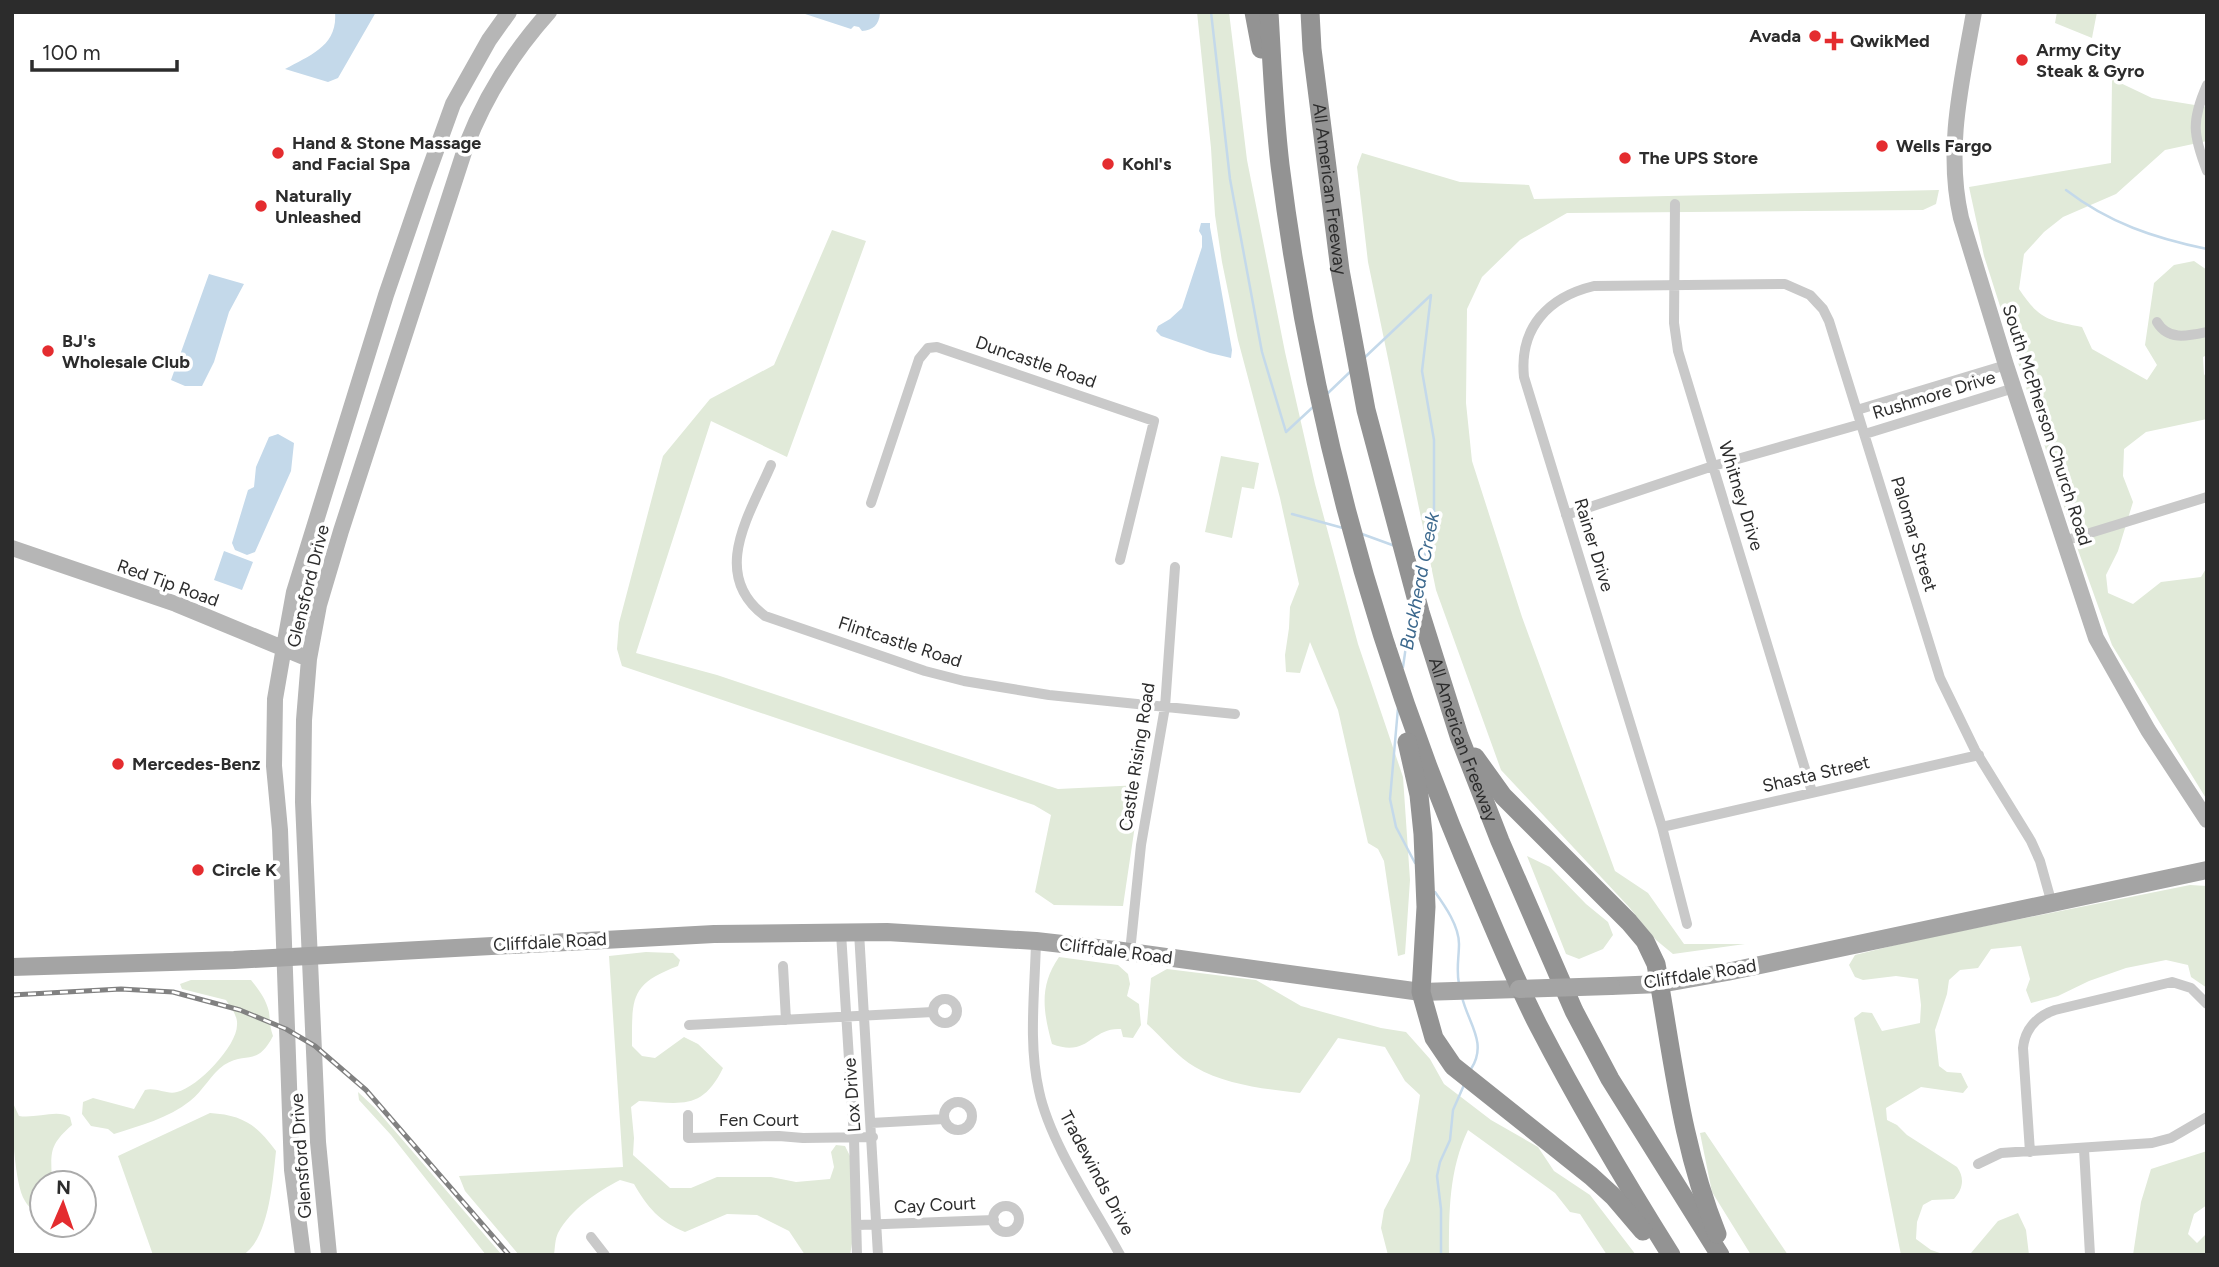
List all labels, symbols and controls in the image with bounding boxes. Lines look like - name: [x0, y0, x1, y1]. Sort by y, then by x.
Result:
- place label: Avada: [1749, 25, 1801, 47]
- scale bar: [32, 28, 177, 72]
- marker: Avada: [1807, 28, 1823, 44]
- place label: QwikMed: [1850, 30, 1930, 52]
- marker: QwikMed: [1824, 31, 1844, 51]
- place label: Army City Steak & Gyro: [2036, 39, 2145, 82]
- text: 100 m: [42, 40, 101, 65]
- marker: Army City Steak & Gyro: [2014, 52, 2030, 68]
- street label: All American Freeway: [1308, 102, 1352, 277]
- place label: Hand & Stone Massage and Facial Spa: [292, 132, 481, 175]
- place label: Wells Fargo: [1896, 135, 1992, 157]
- marker: Wells Fargo: [1874, 138, 1890, 154]
- marker: Hand & Stone Massage and Facial Spa: [270, 145, 286, 161]
- place label: The UPS Store: [1639, 147, 1758, 169]
- marker: The UPS Store: [1617, 150, 1633, 166]
- place label: Kohl's: [1122, 153, 1172, 175]
- marker: Kohl's: [1100, 156, 1116, 172]
- place label: Naturally Unleashed: [275, 185, 361, 228]
- marker: Naturally Unleashed: [253, 198, 269, 214]
- street label: South McPherson Church Road: [1998, 302, 2096, 548]
- place label: BJ's Wholesale Club: [62, 330, 190, 373]
- street label: Duncastle Road: [973, 331, 1099, 393]
- marker: BJ's Wholesale Club: [40, 343, 56, 359]
- street label: Rushmore Drive: [1870, 366, 1998, 424]
- street label: Whitney Drive: [1714, 439, 1768, 554]
- street label: Palomar Street: [1886, 474, 1942, 594]
- street label: Rainer Drive: [1569, 496, 1619, 595]
- water label: Buckhead Creek: [1395, 509, 1444, 652]
- street label: Glensford Drive: [282, 522, 334, 650]
- street label: Red Tip Road: [114, 554, 222, 612]
- street label: Flintcastle Road: [835, 612, 965, 672]
- street label: All American Freeway: [1424, 655, 1503, 826]
- street label: Castle Rising Road: [1114, 681, 1160, 833]
- street label: Shasta Street: [1760, 751, 1872, 797]
- place label: Mercedes-Benz: [132, 753, 261, 775]
- marker: Mercedes-Benz: [110, 756, 126, 772]
- place label: Circle K: [212, 859, 277, 881]
- marker: Circle K: [190, 862, 206, 878]
- street label: Cliffdale Road: [493, 928, 607, 956]
- street label: Cliffdale Road: [1058, 933, 1174, 969]
- street label: Cliffdale Road: [1642, 954, 1758, 994]
- street label: Lox Drive: [838, 1057, 866, 1133]
- street label: Glensford Drive: [286, 1092, 316, 1219]
- street label: Tradewinds Drive: [1055, 1107, 1139, 1239]
- street label: Fen Court: [719, 1109, 799, 1131]
- north arrow: [28, 1169, 98, 1239]
- text: N: [56, 1176, 71, 1199]
- street label: Cay Court: [893, 1192, 977, 1218]

